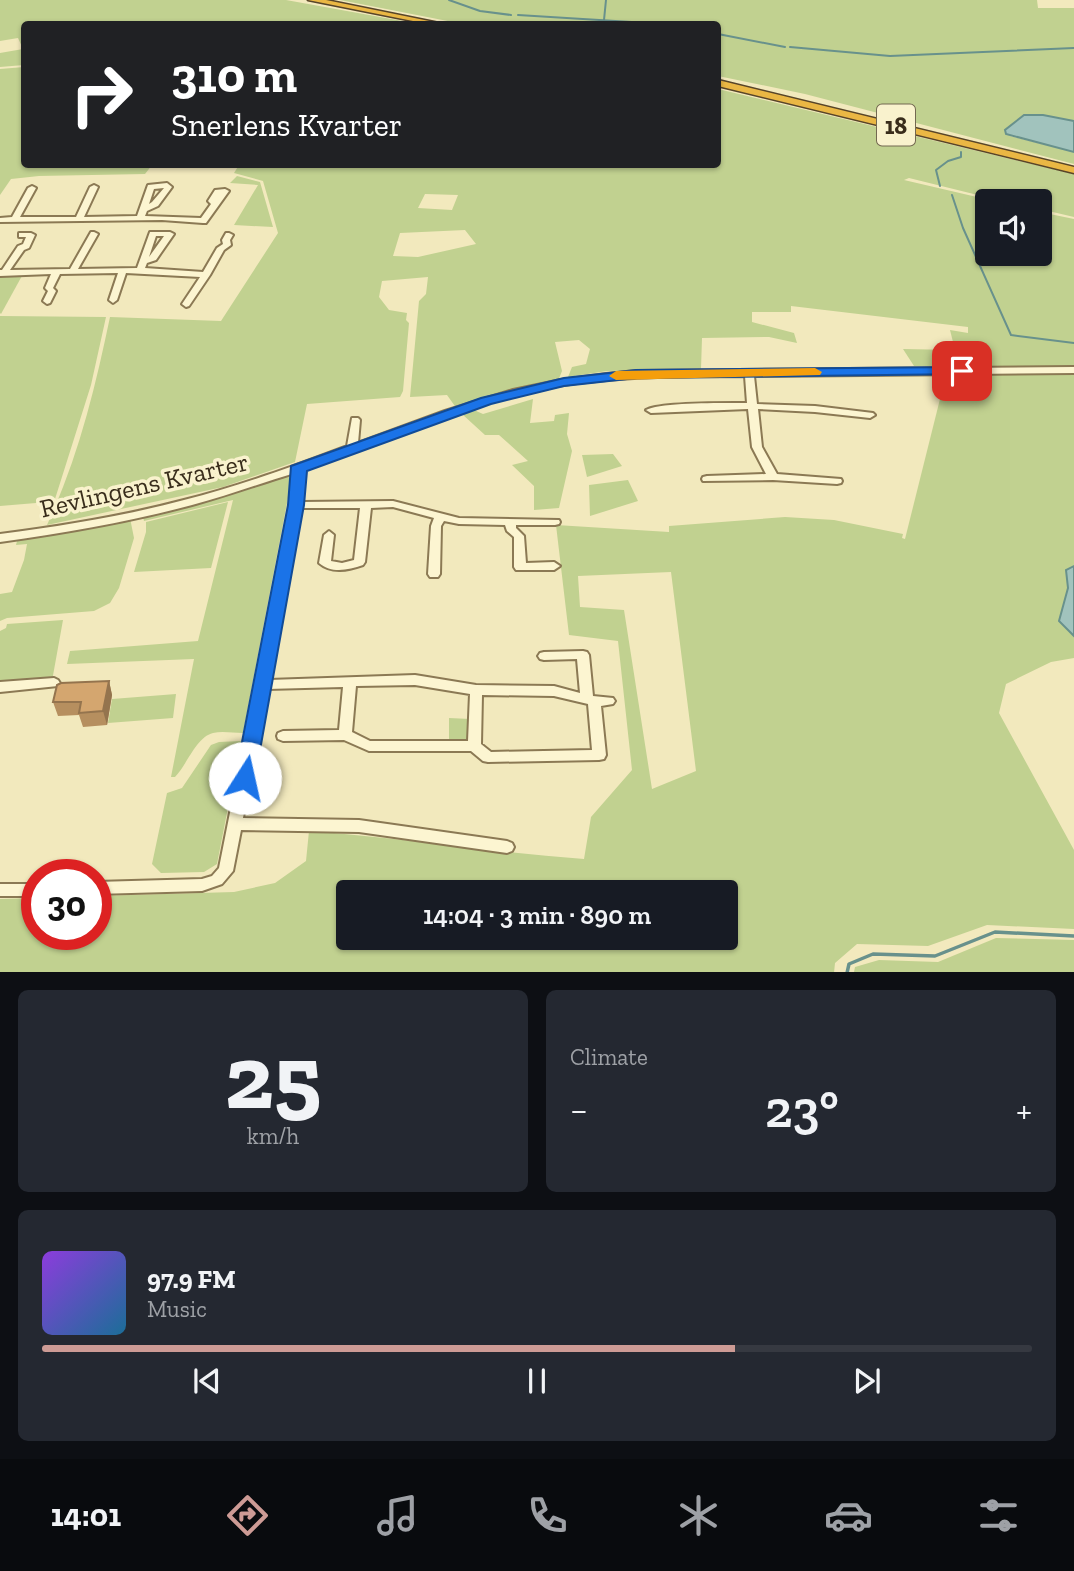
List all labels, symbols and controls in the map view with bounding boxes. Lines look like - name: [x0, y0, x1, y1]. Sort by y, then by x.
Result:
- text: 310 m: [171, 46, 297, 105]
- icon: right: [56, 49, 147, 140]
- road number: 18: [877, 104, 915, 146]
- text: Snerlens Kvarter: [171, 106, 402, 144]
- map controls: [975, 189, 1052, 266]
- button: sound: [975, 189, 1052, 266]
- pin: [932, 341, 992, 401]
- icon: arrive: [943, 352, 981, 390]
- street label: Revlingens Kvarter: [37, 445, 251, 525]
- position arrow: [208, 741, 282, 815]
- speed limit sign: 30: [21, 859, 112, 950]
- text: 14:04 · 3 min · 890 m: [423, 899, 651, 931]
- text: 25: [225, 1022, 321, 1131]
- text: Climate: [570, 1043, 648, 1071]
- text: 23°: [765, 1078, 839, 1140]
- text: −: [570, 1087, 588, 1133]
- text: +: [1016, 1087, 1032, 1133]
- text: km/h: [247, 1122, 299, 1150]
- text: 97.9 FM: [147, 1263, 236, 1295]
- text: Music: [147, 1295, 207, 1323]
- icon: previous: [188, 1362, 226, 1400]
- icon: pause: [518, 1362, 556, 1400]
- icon: next: [848, 1362, 886, 1400]
- icon: directions: [223, 1491, 272, 1540]
- icon: music: [373, 1491, 422, 1540]
- icon: phone: [523, 1491, 572, 1540]
- icon: climate: [674, 1491, 723, 1540]
- icon: car: [824, 1491, 873, 1540]
- icon: filters: [974, 1491, 1023, 1540]
- text: 14:01: [51, 1496, 121, 1534]

